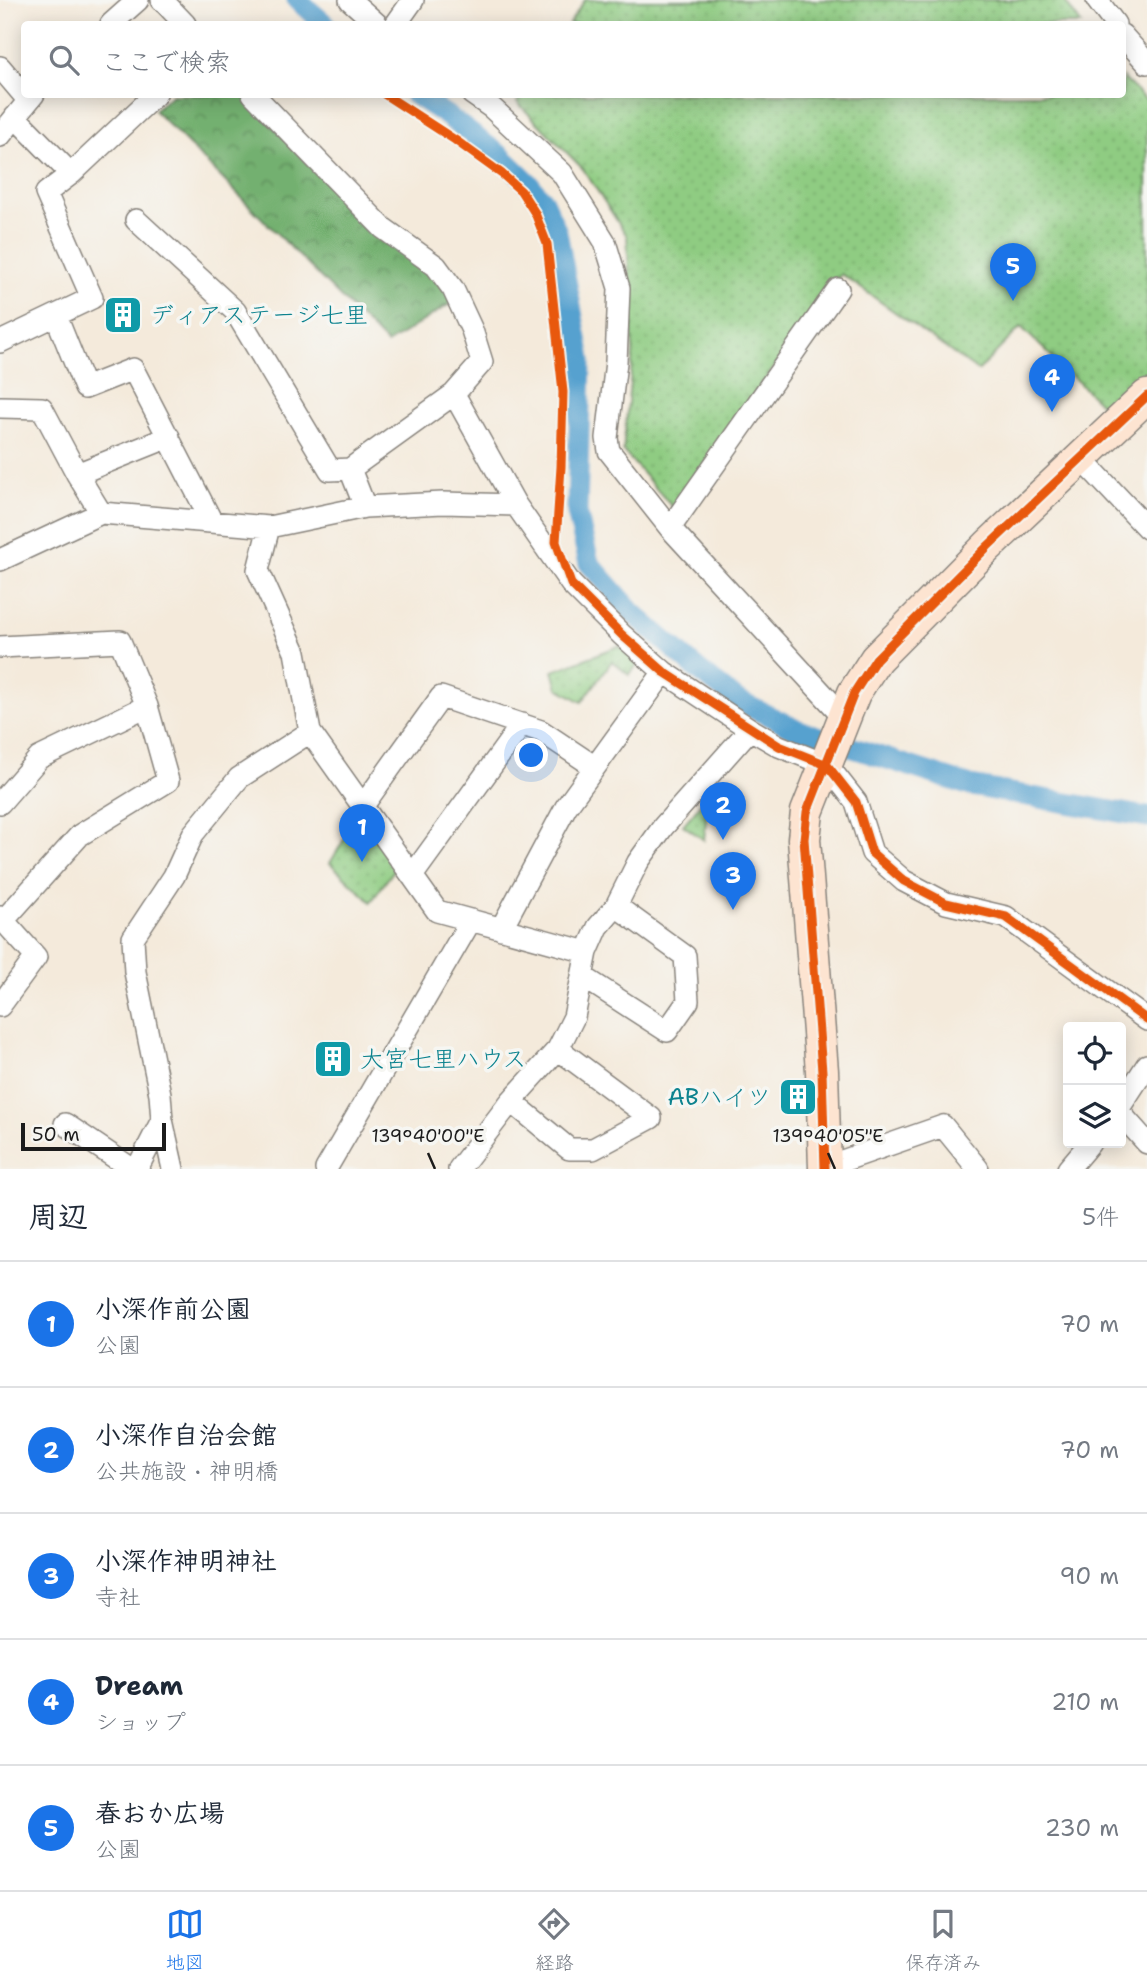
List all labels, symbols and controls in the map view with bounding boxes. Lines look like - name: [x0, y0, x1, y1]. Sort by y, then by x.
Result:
- search box: [21, 21, 1126, 98]
- icon: search: [45, 41, 83, 79]
- text: ここで検索: [101, 44, 231, 79]
- pin: 5: [990, 243, 1036, 301]
- building icon: ディアステージ七里: [102, 294, 144, 336]
- place label: ディアステージ七里: [150, 299, 368, 331]
- pin: 4: [1029, 354, 1075, 412]
- your location: [514, 738, 548, 772]
- pin: 2: [700, 782, 746, 840]
- pin: 1: [339, 804, 385, 862]
- pin: 3: [710, 852, 756, 910]
- map controls: [1063, 1022, 1126, 1148]
- button: locate: [1063, 1022, 1126, 1085]
- building icon: 大宮七里ハウス: [312, 1038, 354, 1080]
- place label: 大宮七里ハウス: [360, 1043, 527, 1075]
- building icon: ABハイツ: [777, 1076, 819, 1118]
- place label: ABハイツ: [667, 1081, 771, 1113]
- button: layers: [1063, 1085, 1126, 1148]
- scale bar: [21, 1120, 166, 1152]
- text: 50 m: [32, 1122, 80, 1147]
- text: 139°40'00"E: [371, 1124, 485, 1148]
- text: 139°40'05"E: [772, 1124, 884, 1148]
- text: 周辺: [28, 1196, 88, 1237]
- text: 5件: [1082, 1202, 1119, 1232]
- text: 小深作前公園: [95, 1291, 251, 1326]
- text: 1: [46, 1309, 56, 1339]
- text: 70 m: [1060, 1309, 1119, 1339]
- text: 公園: [95, 1330, 141, 1360]
- text: 小深作自治会館: [95, 1417, 277, 1452]
- text: 2: [43, 1435, 59, 1465]
- text: 70 m: [1060, 1435, 1119, 1465]
- text: 公共施設 · 神明橋: [95, 1456, 278, 1486]
- text: 小深作神明神社: [95, 1543, 277, 1578]
- text: 3: [43, 1561, 59, 1591]
- text: 90 m: [1059, 1561, 1119, 1591]
- text: 寺社: [95, 1582, 141, 1612]
- text: Dream: [95, 1668, 183, 1703]
- text: 4: [43, 1687, 59, 1717]
- text: 210 m: [1051, 1687, 1119, 1717]
- text: ショップ: [95, 1707, 186, 1737]
- text: 春おか広場: [95, 1795, 225, 1830]
- text: 5: [44, 1813, 58, 1843]
- text: 230 m: [1045, 1813, 1119, 1843]
- text: 公園: [95, 1834, 141, 1864]
- tab: 地図: [166, 1905, 204, 1975]
- tab: 経路: [535, 1905, 573, 1975]
- tab: 保存済み: [905, 1905, 981, 1975]

